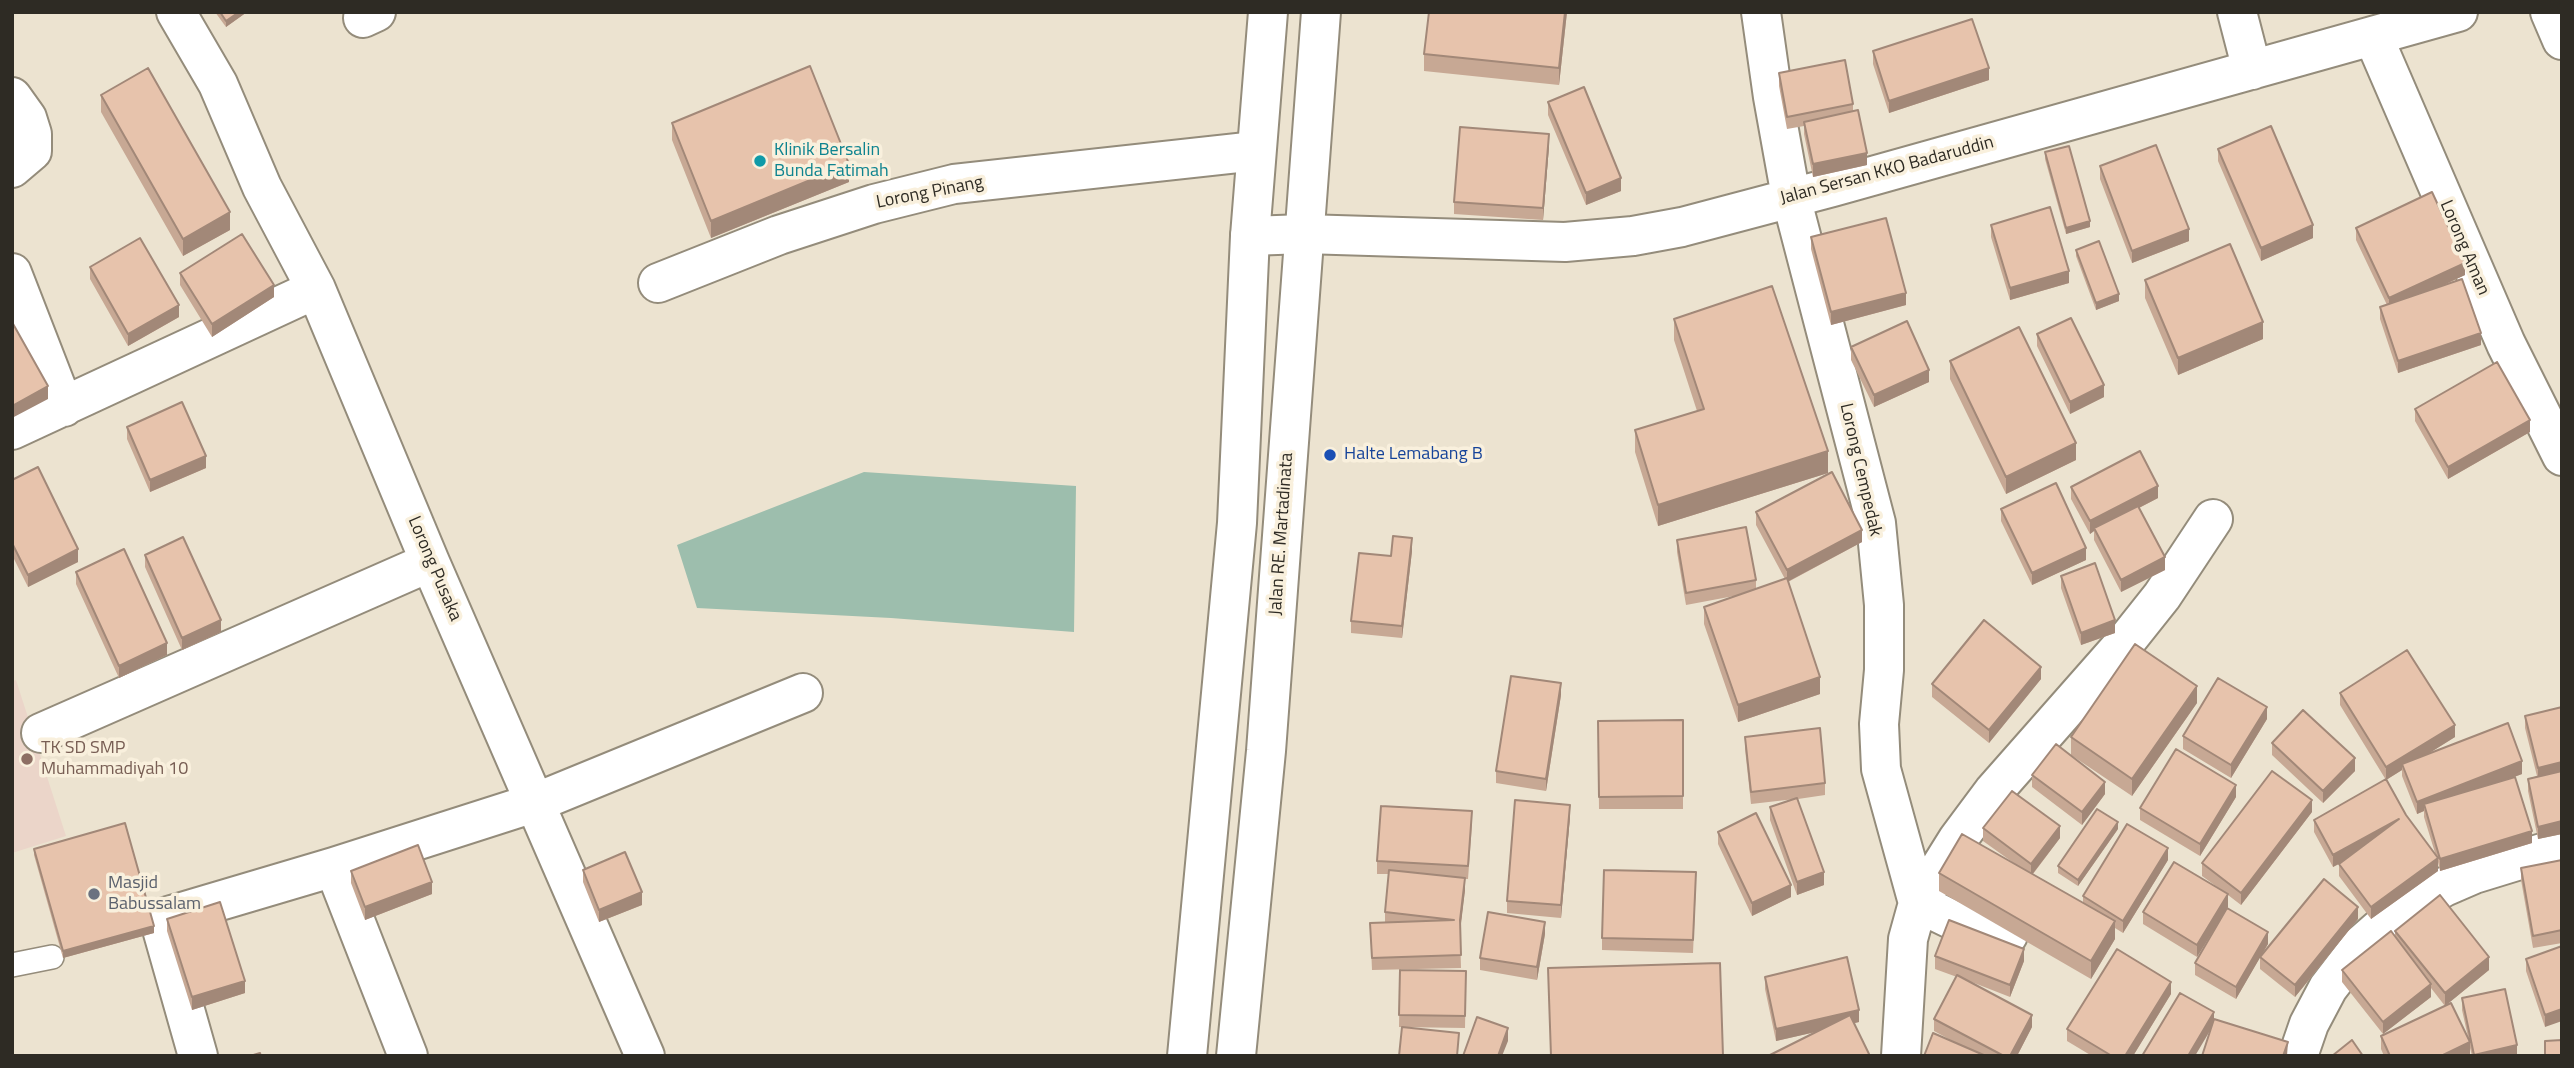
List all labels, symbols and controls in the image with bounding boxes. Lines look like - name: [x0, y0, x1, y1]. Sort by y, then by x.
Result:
- street label: Jalan Sersan KKO Badaruddin: [1778, 132, 1996, 210]
- place label: Klinik Bersalin Bunda Fatimah: [774, 140, 889, 182]
- marker: Klinik Bersalin Bunda Fatimah: [752, 153, 768, 169]
- street label: Lorong Pinang: [875, 172, 985, 214]
- street label: Lorong Aman: [2434, 197, 2494, 299]
- street label: Lorong Cempedak: [1834, 401, 1886, 539]
- place label: Halte Lemabang B: [1344, 444, 1483, 466]
- marker: Halte Lemabang B: [1322, 447, 1338, 463]
- street label: Jalan RE. Martadinata: [1266, 452, 1298, 616]
- street label: Lorong Pusaka: [402, 513, 466, 625]
- place label: TK SD SMP Muhammadiyah 10: [41, 738, 188, 780]
- marker: TK SD SMP Muhammadiyah 10: [19, 751, 35, 767]
- place label: Masjid Babussalam: [108, 873, 201, 916]
- marker: Masjid Babussalam: [86, 886, 102, 902]

